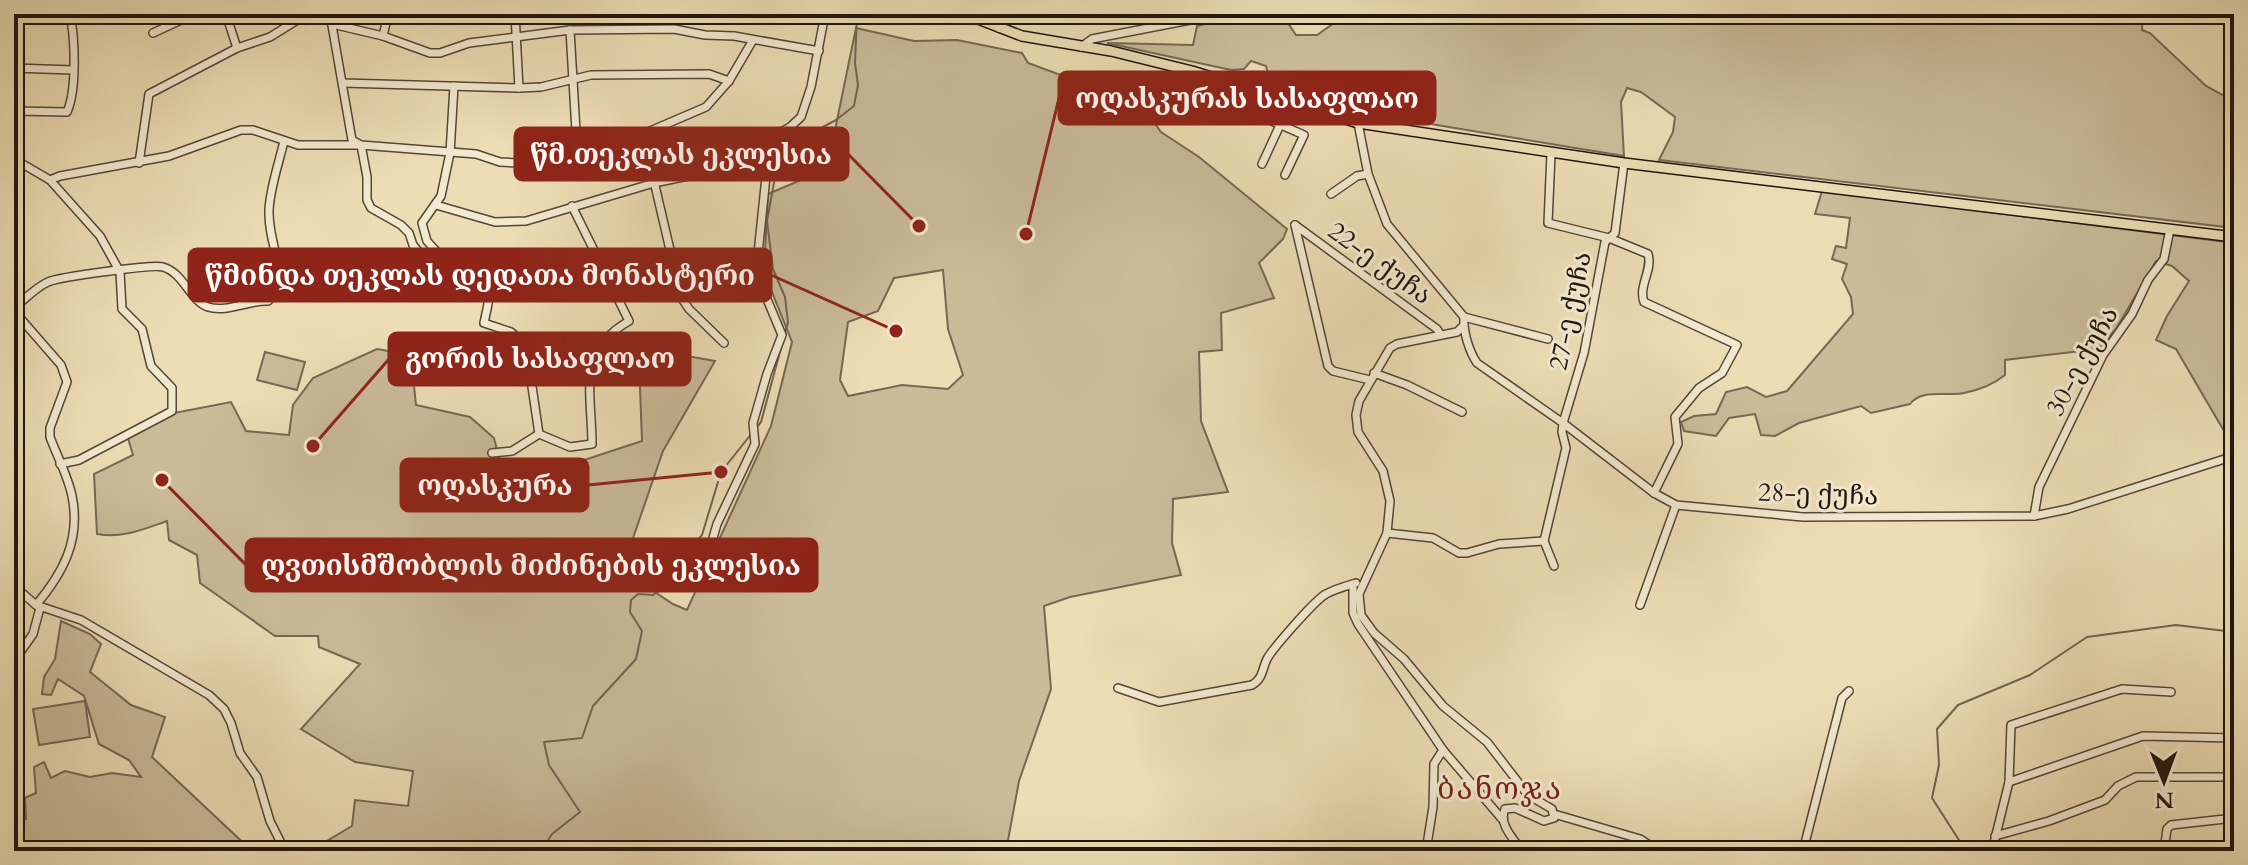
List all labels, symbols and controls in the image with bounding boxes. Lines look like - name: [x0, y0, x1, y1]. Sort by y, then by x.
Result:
- callout: ოღასკურას სასაფლაო: [1059, 72, 1435, 124]
- text: ოღასკურას სასაფლაო: [1075, 80, 1419, 118]
- callout: წმ.თეკლას ეკლესია: [515, 128, 848, 180]
- text: წმ.თეკლას ეკლესია: [530, 136, 832, 174]
- street label: 22-ე ქუჩა: [1321, 213, 1439, 313]
- street label: 27-ე ქუჩა: [1540, 248, 1600, 374]
- callout: წმინდა თეკლას დედათა მონასტერი: [189, 249, 771, 301]
- text: წმინდა თეკლას დედათა მონასტერი: [205, 257, 755, 295]
- street label: 30-ე ქუჩა: [2038, 300, 2126, 422]
- callout: გორის სასაფლაო: [389, 333, 690, 385]
- text: გორის სასაფლაო: [405, 340, 675, 378]
- callout: ოღასკურა: [401, 459, 588, 511]
- text: ოღასკურა: [417, 467, 573, 505]
- street label: 28-ე ქუჩა: [1757, 474, 1879, 514]
- callout: ღვთისმშობლის მიძინების ეკლესია: [246, 539, 817, 591]
- text: ღვთისმშობლის მიძინების ეკლესია: [261, 547, 801, 585]
- north arrow: [2124, 741, 2204, 821]
- district label: ბანოჯა: [1437, 769, 1563, 810]
- text: N: [2155, 785, 2174, 815]

